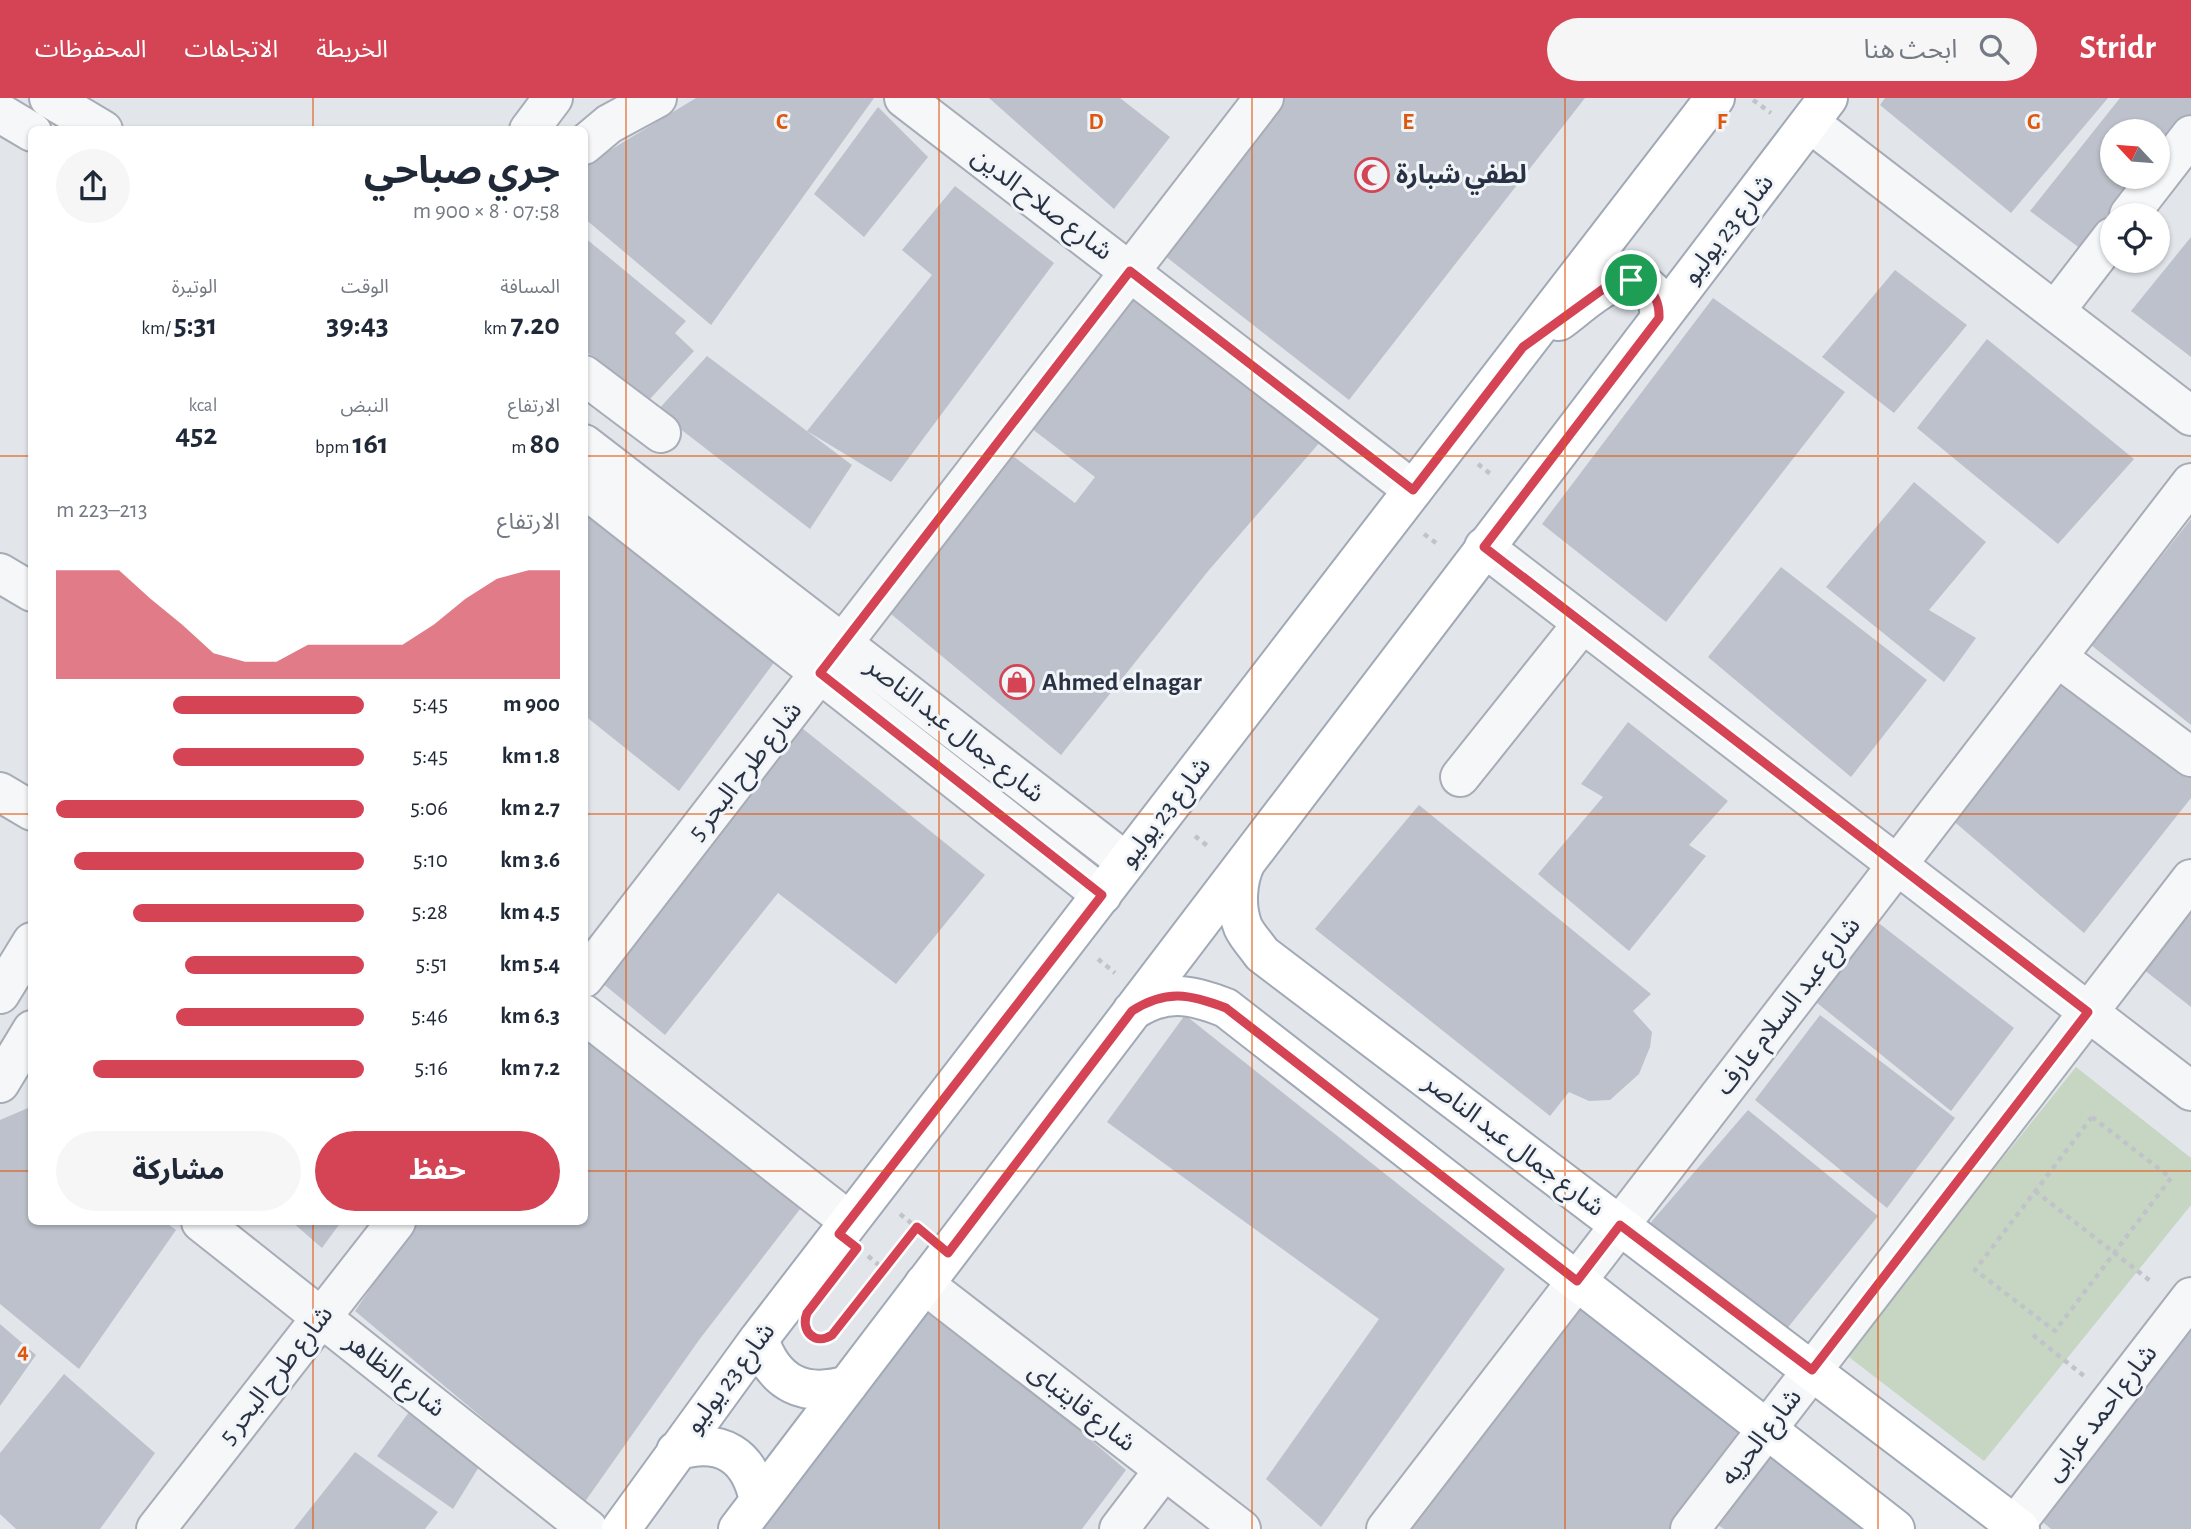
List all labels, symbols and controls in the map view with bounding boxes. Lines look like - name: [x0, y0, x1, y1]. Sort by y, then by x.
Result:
- search box: [1547, 18, 2037, 81]
- icon: search: [1975, 30, 2013, 68]
- text: Stridr: [2079, 32, 2156, 65]
- text: ابحث هنا: [1864, 37, 1957, 63]
- text: المحفوظات: [35, 38, 146, 62]
- text: الاتجاهات: [184, 38, 278, 62]
- text: الخريطة: [316, 38, 388, 62]
- text: C: [776, 111, 788, 134]
- text: D: [1088, 111, 1104, 134]
- text: E: [1402, 111, 1414, 134]
- text: F: [1717, 111, 1728, 134]
- text: G: [2027, 111, 2041, 134]
- north arrow: [2100, 119, 2170, 189]
- map controls: [2100, 119, 2170, 273]
- street label: شارع صلاح الدين: [964, 143, 1117, 269]
- button: share: [56, 149, 130, 223]
- text: جري صباحي: [364, 153, 560, 191]
- mosque icon: لطفي شبارة: [1353, 156, 1391, 194]
- place label: لطفي شبارة: [1396, 162, 1527, 195]
- street label: شارع 23 يوليو: [1678, 170, 1782, 292]
- text: 07:58 · 8 × 900 m: [413, 200, 560, 223]
- button: locate: [2100, 203, 2170, 273]
- pin: [1601, 250, 1661, 310]
- icon: arrive: [1612, 261, 1650, 299]
- text: الوتيرة: [172, 278, 217, 297]
- text: الوقت: [341, 278, 389, 297]
- text: المسافة: [500, 278, 560, 297]
- text: 5:31: [174, 310, 217, 340]
- text: 39:43: [326, 310, 389, 340]
- text: 7.20: [510, 310, 560, 340]
- text: /km: [141, 319, 174, 338]
- text: km: [483, 319, 510, 338]
- text: kcal: [188, 396, 217, 415]
- text: النبض: [340, 397, 389, 416]
- text: الارتفاع: [508, 397, 560, 416]
- text: 452: [175, 420, 217, 450]
- text: 161: [353, 429, 389, 459]
- text: 80: [530, 429, 560, 459]
- text: bpm: [315, 438, 353, 457]
- text: m: [511, 438, 530, 457]
- text: 213–223 m: [56, 499, 147, 522]
- text: الارتفاع: [497, 511, 560, 534]
- street label: شارع جمال عبد الناصر: [857, 652, 1049, 811]
- shop icon: Ahmed elnagar: [998, 663, 1036, 701]
- place label: Ahmed elnagar: [1042, 669, 1202, 695]
- text: 5:45: [412, 693, 448, 716]
- text: 900 m: [503, 693, 560, 716]
- street label: شارع طرح البحر 5: [683, 697, 811, 848]
- text: 5:45: [412, 745, 448, 768]
- text: 1.8 km: [502, 745, 560, 768]
- street label: شارع 23 يوليو: [1115, 753, 1219, 875]
- text: 5:06: [410, 797, 448, 820]
- text: 2.7 km: [501, 797, 560, 820]
- text: 5:10: [413, 849, 448, 872]
- text: 3.6 km: [500, 849, 560, 872]
- text: 5:28: [412, 901, 448, 924]
- text: 4.5 km: [500, 901, 560, 924]
- street label: شارع عبد السلام عارف: [1711, 912, 1870, 1103]
- text: 5:51: [416, 953, 448, 976]
- text: 5.4 km: [500, 953, 560, 976]
- text: 5:46: [411, 1005, 448, 1028]
- text: 6.3 km: [500, 1005, 560, 1028]
- text: 5:16: [414, 1057, 448, 1080]
- text: 7.2 km: [501, 1057, 560, 1080]
- street label: شارع جمال عبد الناصر: [1415, 1068, 1609, 1225]
- button: مشاركة: [56, 1131, 301, 1211]
- button: حفظ: [315, 1131, 560, 1211]
- street label: شارع طرح البحر 5: [214, 1301, 342, 1452]
- street label: شارع 23 يوليو: [680, 1318, 784, 1441]
- street label: شارع الظاهر: [336, 1327, 450, 1426]
- text: 4: [17, 1340, 29, 1363]
- street label: شارع احمد عرابى: [2040, 1340, 2166, 1489]
- street label: شارع قايتباى: [1021, 1357, 1140, 1461]
- street label: شارع الحريه: [1716, 1384, 1810, 1493]

